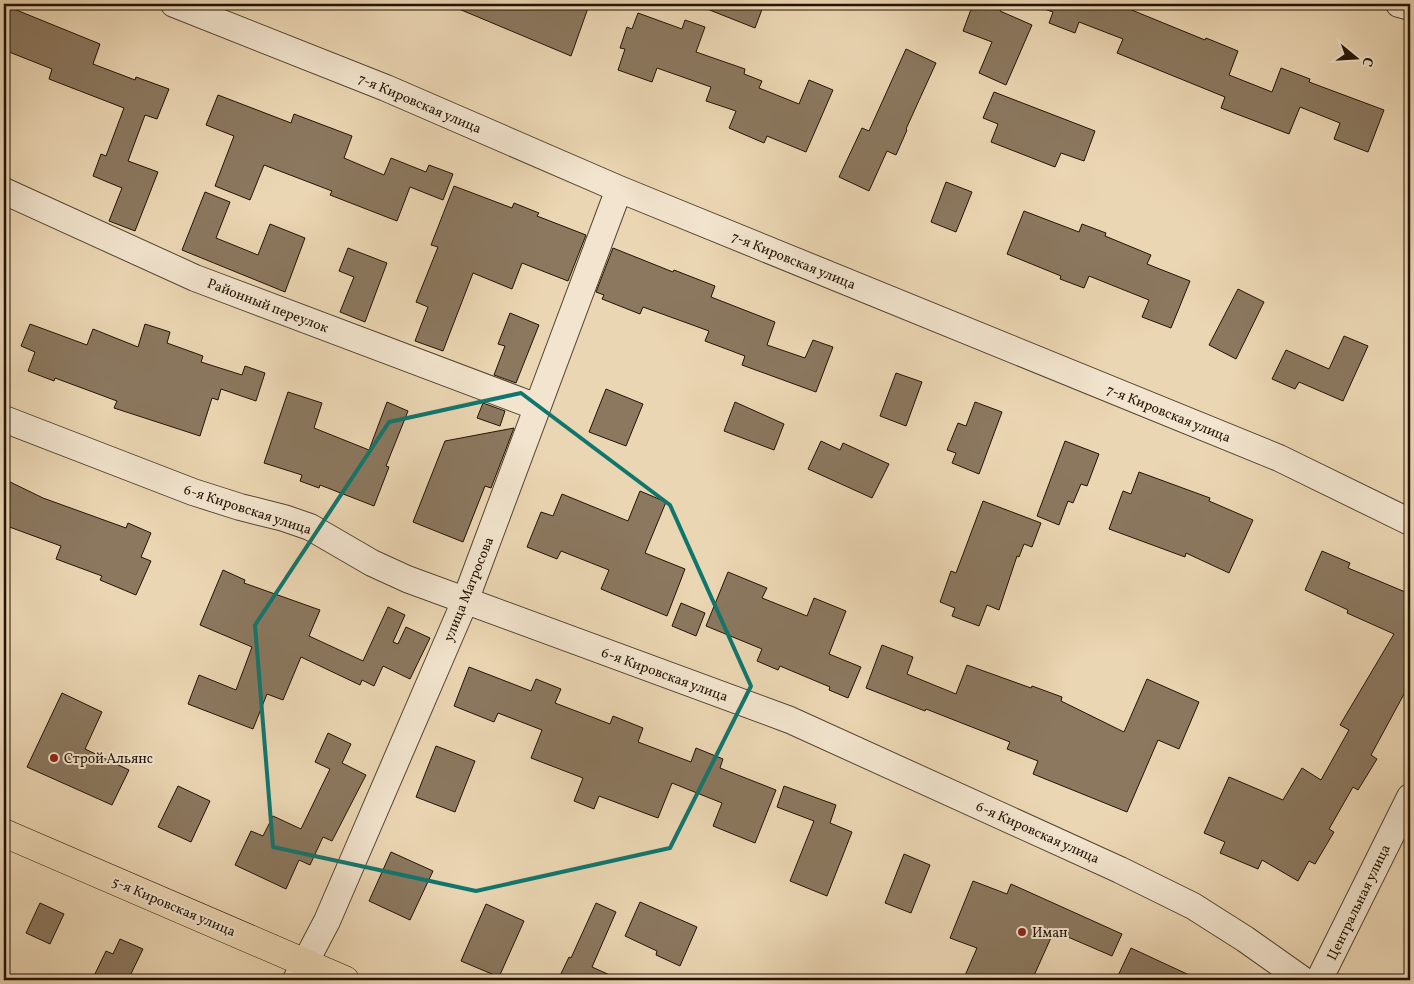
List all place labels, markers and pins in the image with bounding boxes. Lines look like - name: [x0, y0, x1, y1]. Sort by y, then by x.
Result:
- place label: Строй Альянс: [64, 750, 153, 769]
- marker: Строй Альянс: [48, 752, 60, 764]
- place label: Иман: [1032, 924, 1068, 943]
- marker: Иман: [1016, 926, 1028, 938]

